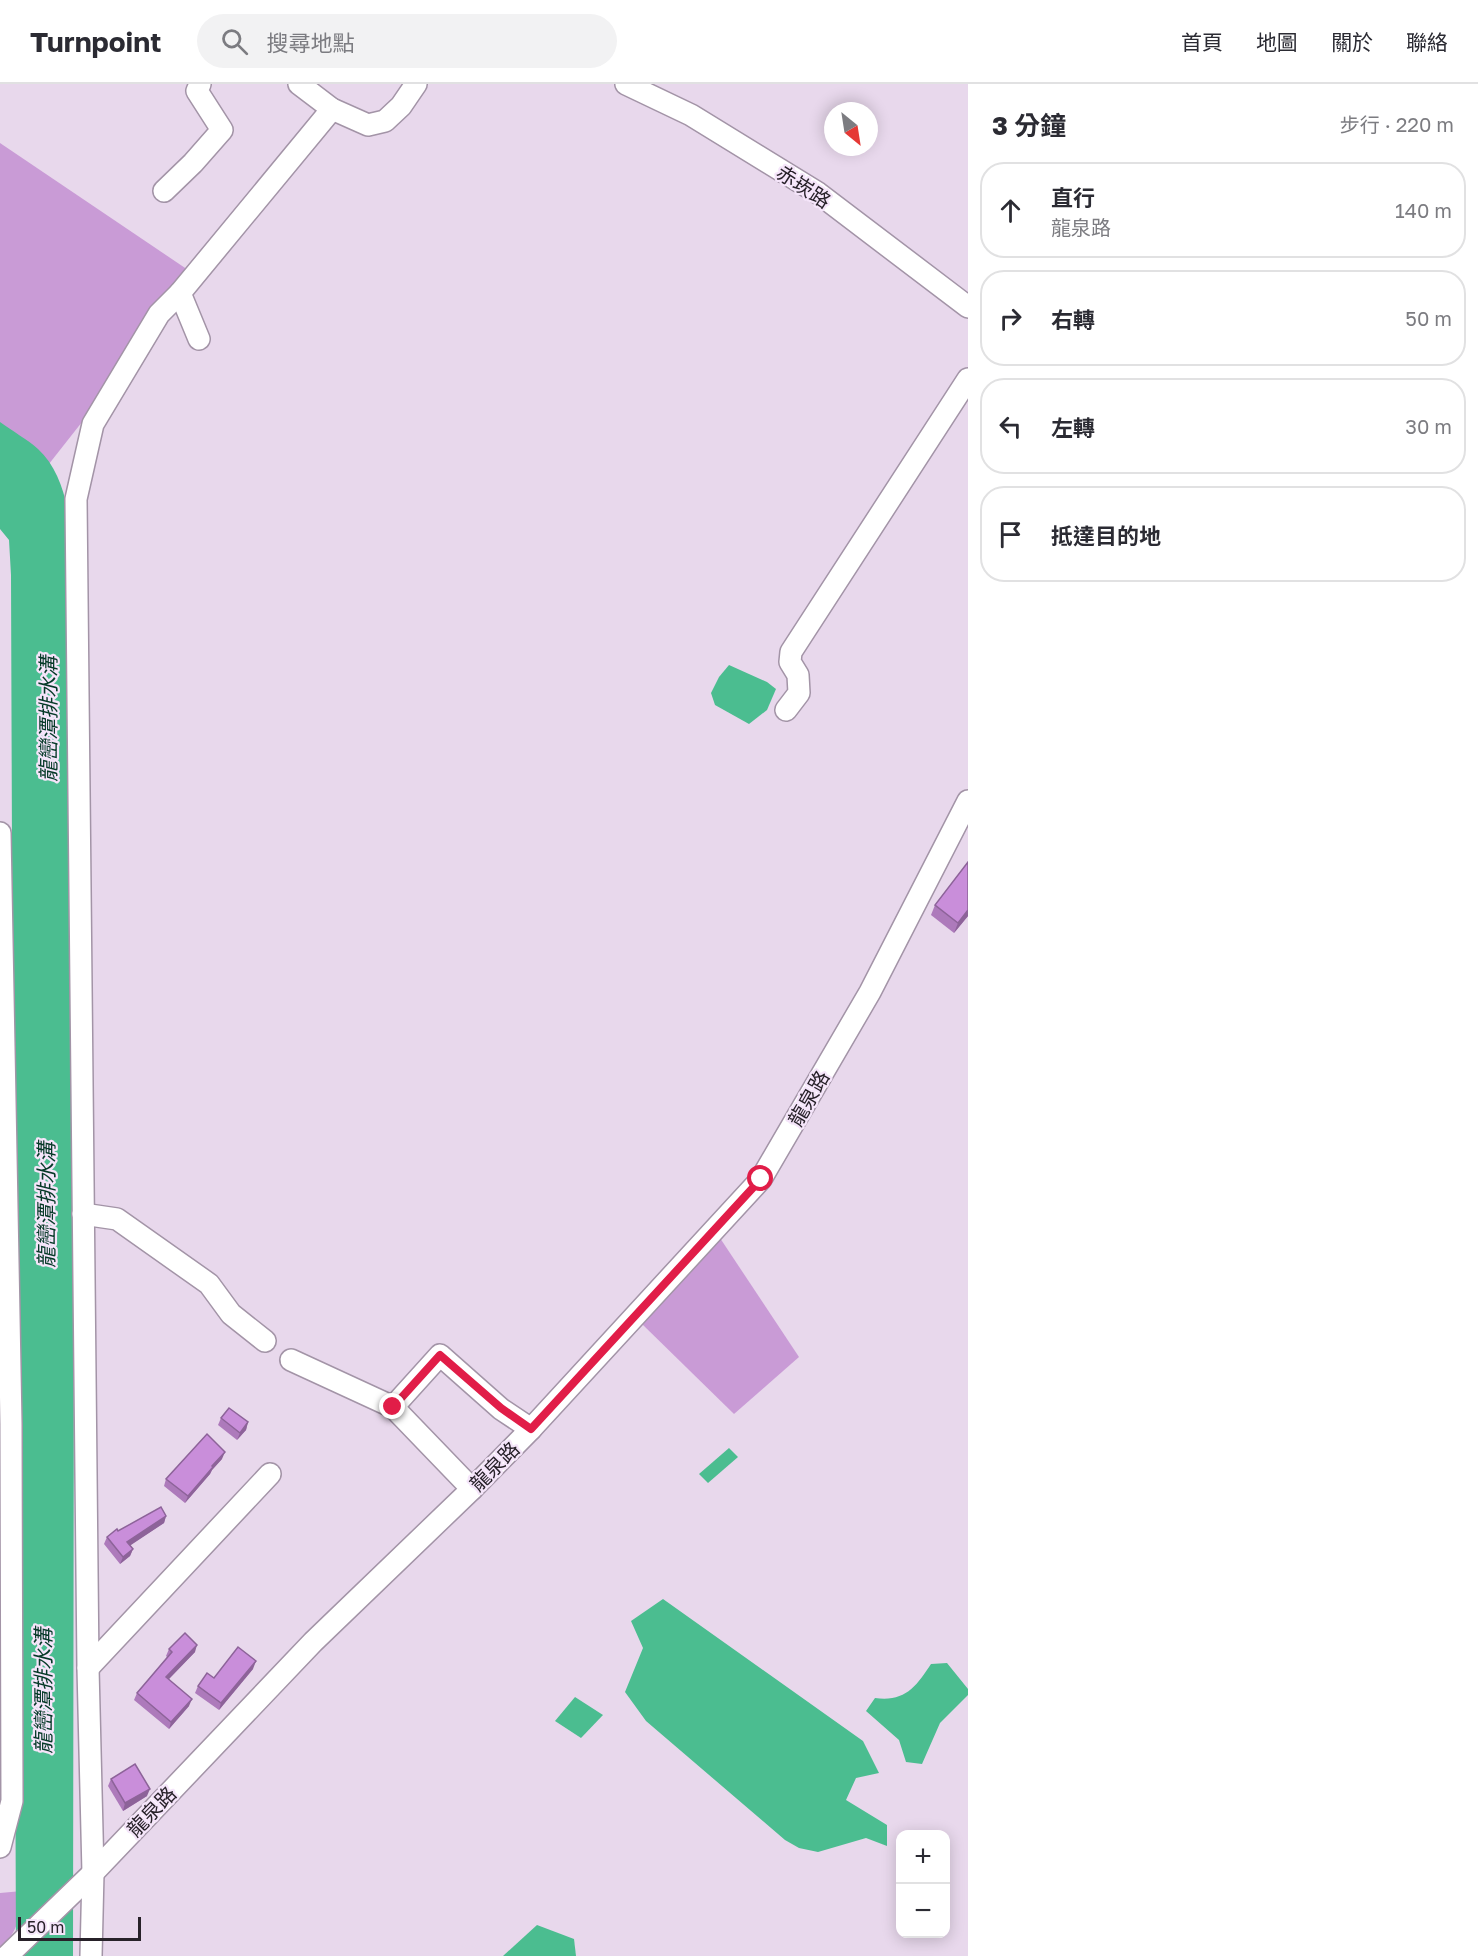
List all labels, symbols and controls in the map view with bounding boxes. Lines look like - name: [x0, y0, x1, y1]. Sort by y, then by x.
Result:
- search box: [197, 14, 617, 68]
- text: Turnpoint: [30, 25, 161, 58]
- icon: search: [218, 25, 251, 58]
- text: 搜尋地點: [266, 29, 354, 56]
- text: 首頁: [1181, 29, 1223, 55]
- text: 地圖: [1256, 29, 1298, 55]
- text: 關於: [1331, 29, 1373, 55]
- text: 聯絡: [1406, 29, 1448, 55]
- north arrow: [824, 102, 878, 156]
- text: 3 分鐘: [992, 110, 1066, 141]
- text: 步行 · 220 m: [1340, 112, 1454, 136]
- street label: 赤崁路: [772, 160, 836, 212]
- text: 直行: [1051, 184, 1095, 211]
- icon: ahead: [994, 194, 1027, 227]
- text: 140 m: [1395, 198, 1452, 222]
- text: 龍泉路: [1051, 215, 1111, 239]
- icon: right: [994, 302, 1027, 335]
- text: 右轉: [1051, 306, 1095, 333]
- text: 50 m: [1405, 306, 1452, 330]
- icon: left: [994, 410, 1027, 443]
- text: 左轉: [1051, 414, 1095, 441]
- text: 30 m: [1405, 414, 1452, 438]
- icon: arrive: [994, 518, 1027, 551]
- text: 抵達目的地: [1051, 522, 1161, 549]
- water label: 龍巒潭排水溝: [35, 653, 61, 782]
- street label: 龍泉路: [783, 1066, 833, 1130]
- water label: 龍巒潭排水溝: [33, 1139, 59, 1268]
- route start: [747, 1165, 773, 1191]
- route end: [379, 1393, 405, 1419]
- street label: 龍泉路: [464, 1436, 524, 1496]
- water label: 龍巒潭排水溝: [30, 1625, 56, 1754]
- street label: 龍泉路: [122, 1781, 180, 1841]
- map controls: [896, 1830, 950, 1938]
- button: +: [896, 1830, 950, 1884]
- button: −: [896, 1884, 950, 1938]
- scale bar: [18, 1914, 141, 1942]
- text: 50 m: [27, 1917, 64, 1937]

